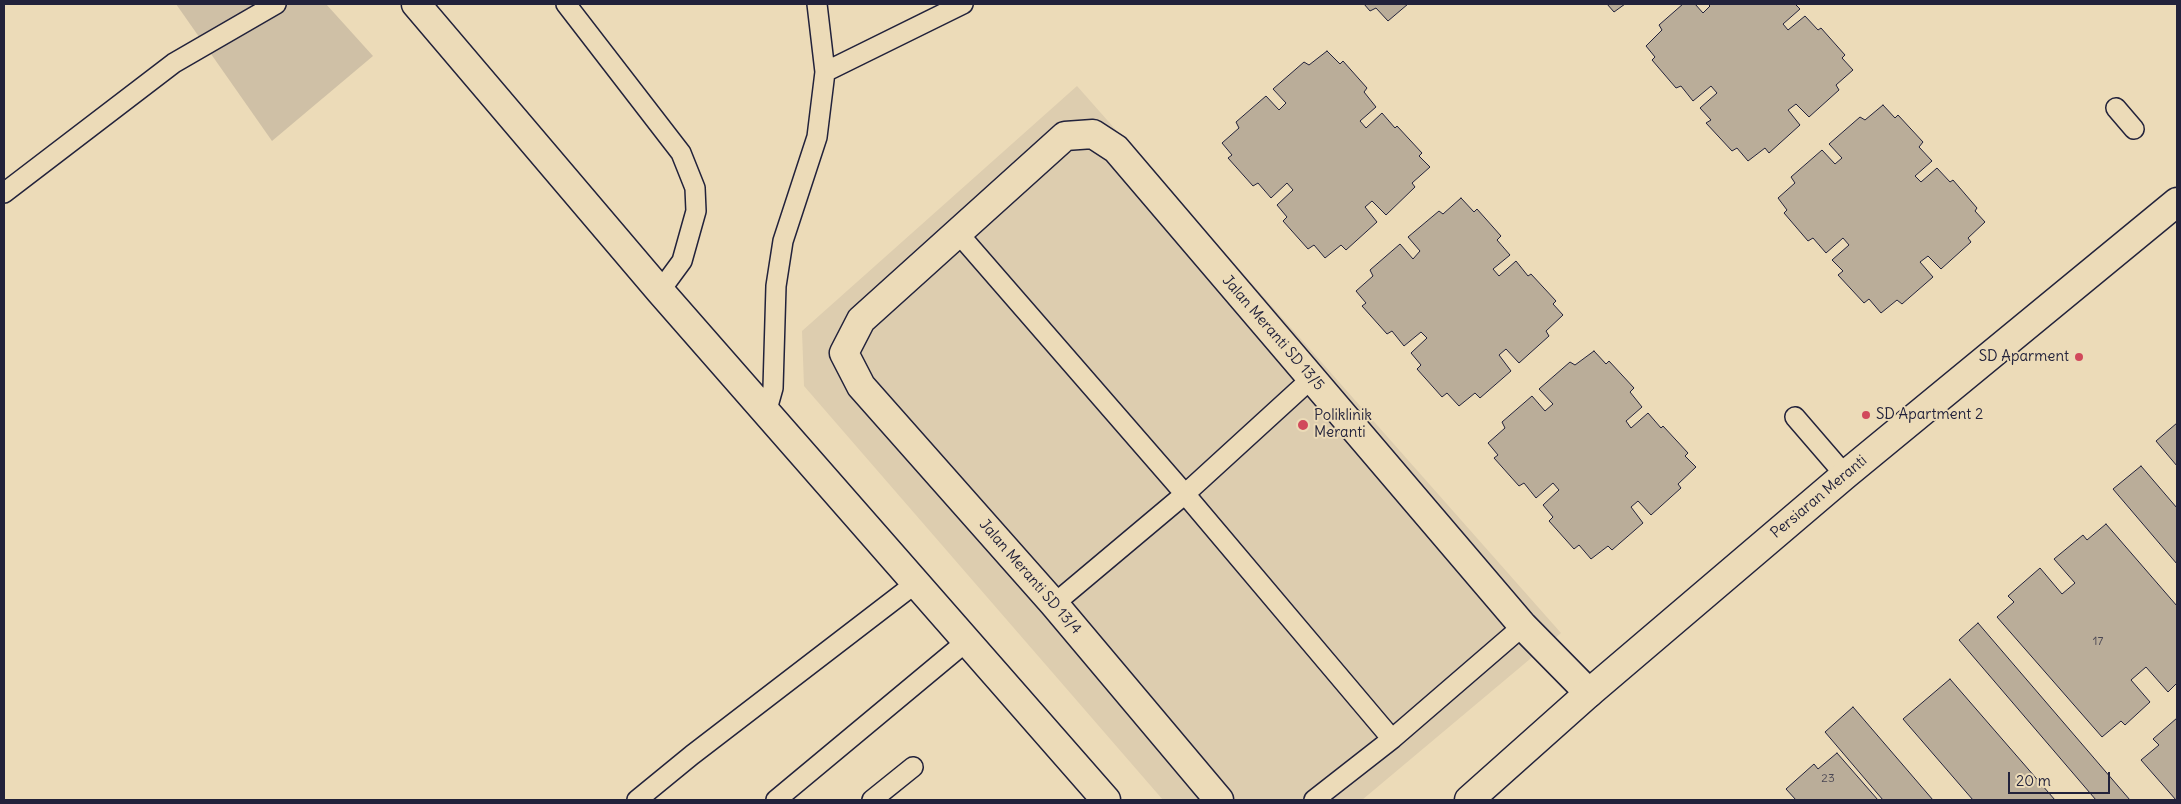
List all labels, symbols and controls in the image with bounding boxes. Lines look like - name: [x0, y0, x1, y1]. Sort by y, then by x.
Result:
- street label: Jalan Meranti SD 13/5: [1218, 272, 1328, 394]
- place label: SD Aparment: [1979, 348, 2069, 366]
- marker: SD Aparment: [2073, 351, 2085, 363]
- place label: SD Apartment 2: [1876, 406, 1983, 424]
- place label: Poliklinik Meranti: [1314, 407, 1372, 442]
- marker: SD Apartment 2: [1860, 409, 1872, 421]
- marker: Poliklinik Meranti: [1296, 418, 1310, 432]
- street label: Persiaran Meranti: [1767, 452, 1871, 542]
- street label: Jalan Meranti SD 13/4: [975, 516, 1085, 638]
- house number: 17: [2093, 635, 2103, 649]
- scale bar: [2011, 762, 2114, 794]
- text: 20 m: [2016, 771, 2051, 790]
- house number: 23: [1821, 772, 1835, 786]

